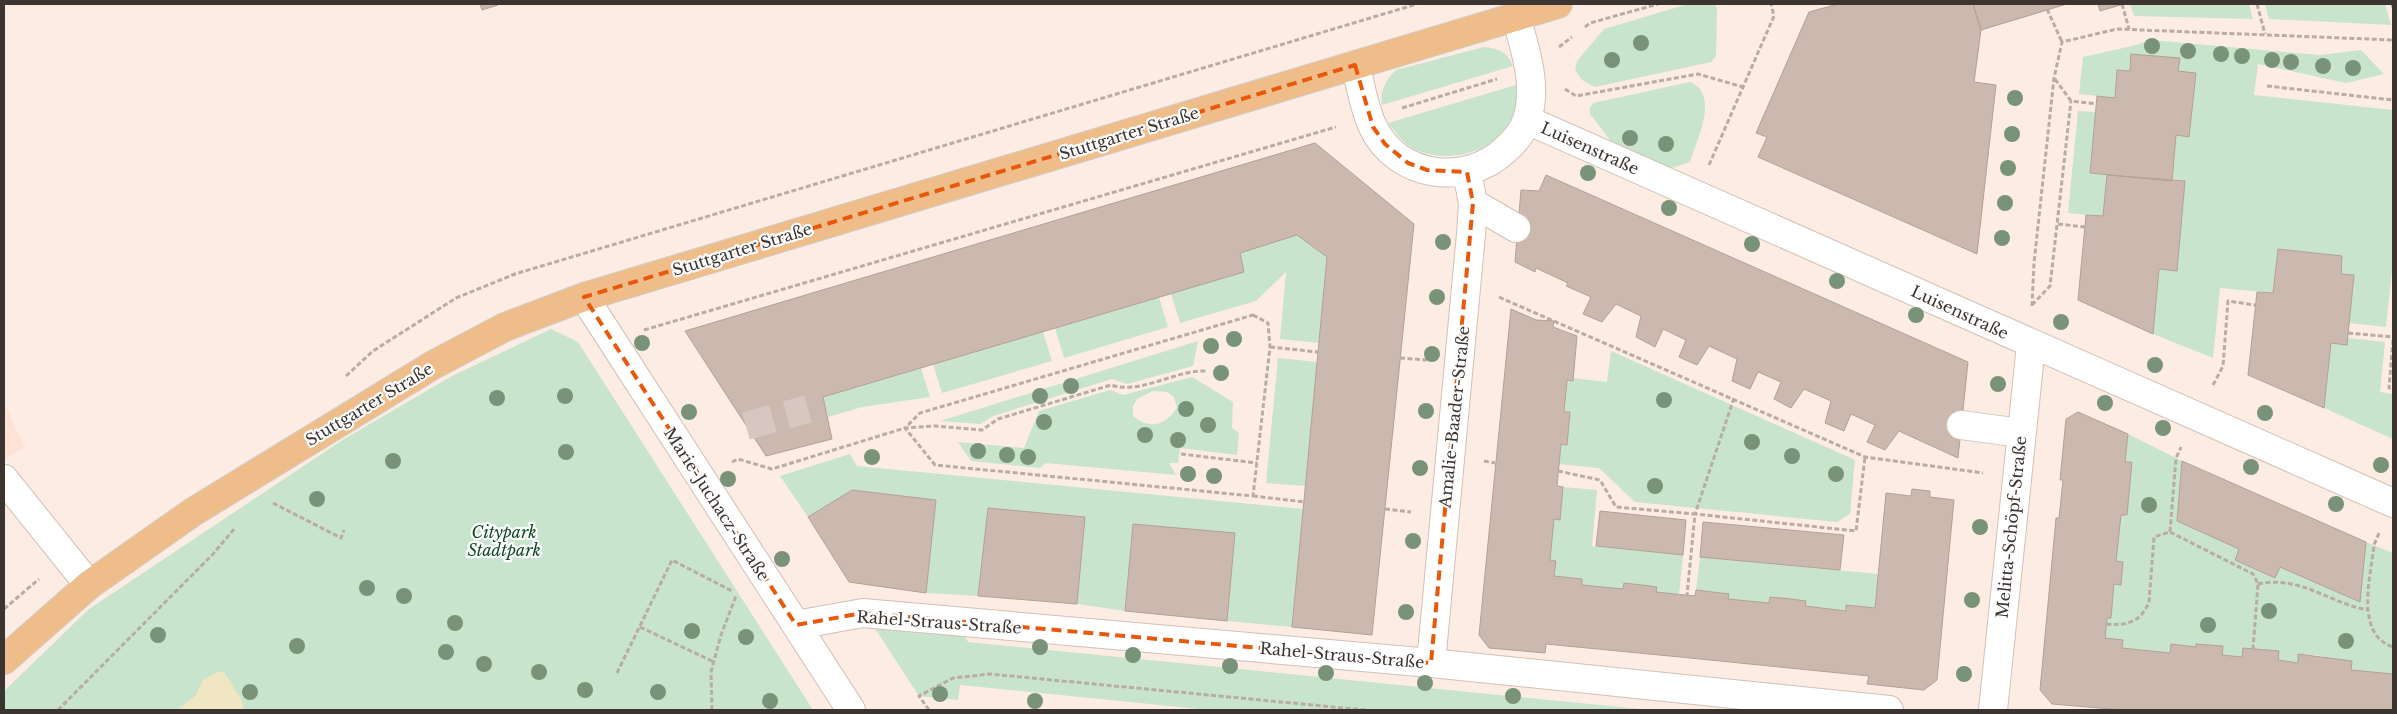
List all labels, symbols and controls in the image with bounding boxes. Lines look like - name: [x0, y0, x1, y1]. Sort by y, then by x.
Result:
- street label: Stuttgarter Straße: [1057, 102, 1201, 164]
- street label: Luisenstraße: [1538, 117, 1642, 179]
- street label: Stuttgarter Straße: [670, 218, 814, 280]
- street label: Luisenstraße: [1908, 281, 2012, 343]
- street label: Amalie-Baader-Straße: [1434, 325, 1473, 510]
- street label: Stuttgarter Straße: [302, 358, 436, 450]
- street label: Marie-Juchacz-Straße: [660, 424, 774, 584]
- street label: Melitta-Schöpf-Straße: [1991, 435, 2031, 619]
- park label: Citypark Stadtpark: [467, 522, 541, 560]
- street label: Rahel-Straus-Straße: [856, 606, 1022, 638]
- street label: Rahel-Straus-Straße: [1259, 638, 1425, 672]

